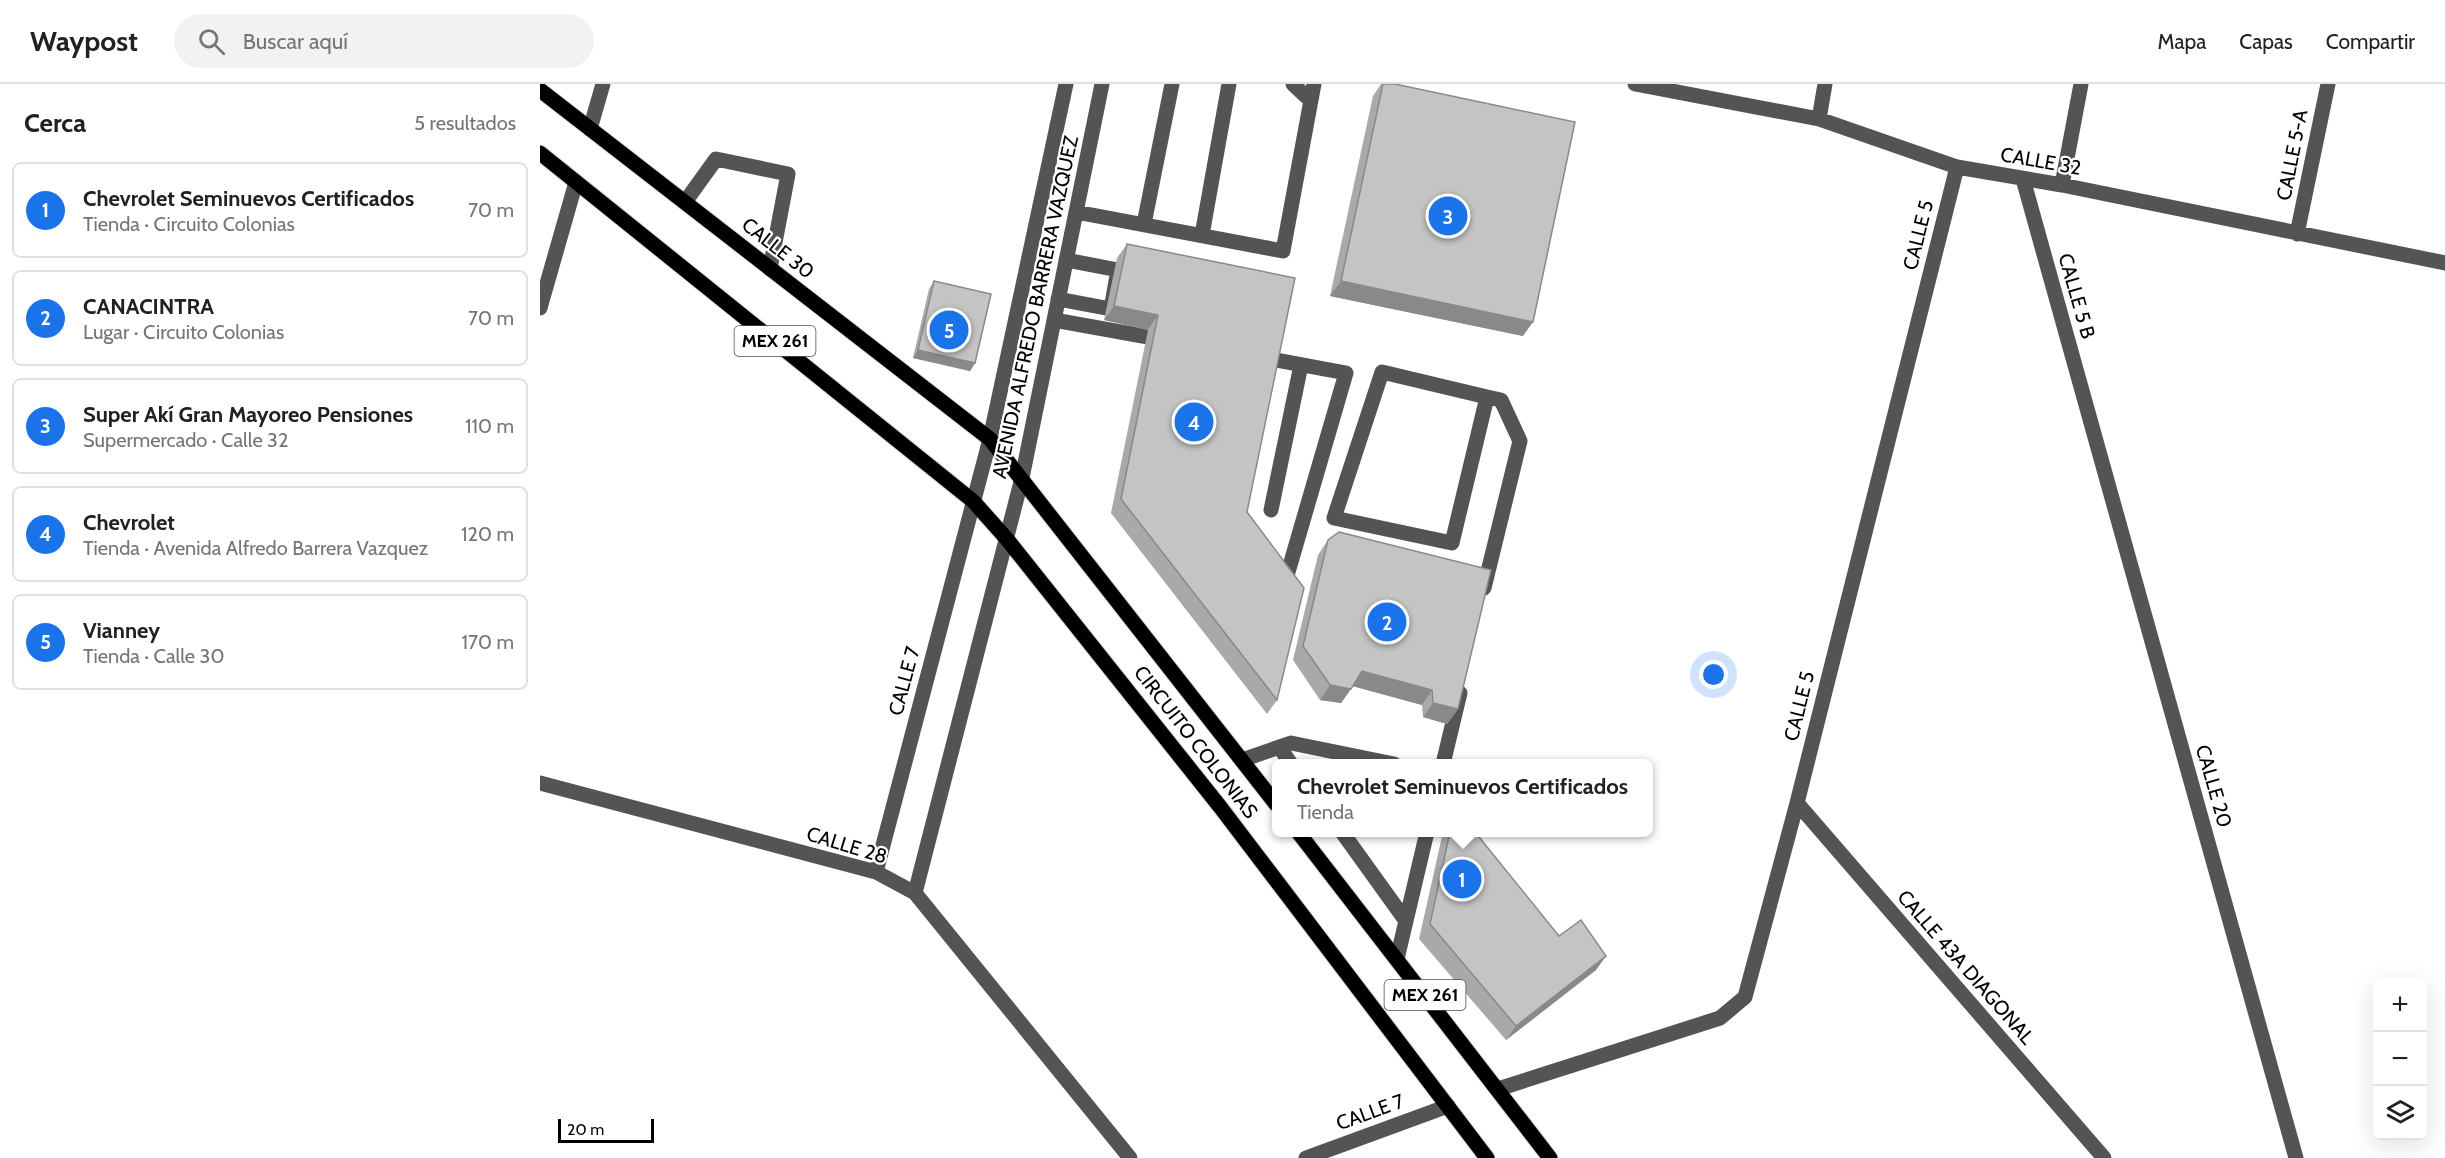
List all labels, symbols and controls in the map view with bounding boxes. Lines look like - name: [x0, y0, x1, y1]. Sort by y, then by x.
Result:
- search box: [174, 14, 594, 68]
- text: Waypost: [30, 24, 138, 58]
- icon: search: [195, 25, 228, 58]
- text: Buscar aquí: [243, 28, 348, 55]
- text: Mapa: [2158, 29, 2206, 54]
- text: Capas: [2239, 29, 2293, 54]
- text: Compartir: [2326, 29, 2415, 54]
- text: Cerca: [24, 107, 86, 139]
- street label: CALLE 5-A: [2271, 107, 2313, 202]
- text: 5 resultados: [414, 111, 516, 135]
- street label: AVENIDA ALFREDO BARRERA VAZQUEZ: [987, 133, 1083, 481]
- street label: CALLE 32: [1999, 142, 2083, 180]
- text: Chevrolet Seminuevos Certificados: [83, 185, 414, 212]
- pin: 3: [1428, 194, 1468, 238]
- text: 1: [42, 198, 49, 222]
- text: 70 m: [468, 198, 514, 222]
- street label: CALLE 5: [1898, 198, 1938, 272]
- text: Tienda · Circuito Colonias: [83, 212, 295, 236]
- street label: CALLE 30: [737, 212, 819, 284]
- street label: CALLE 5 B: [2053, 251, 2101, 341]
- text: CANACINTRA: [83, 293, 214, 320]
- text: 2: [40, 306, 51, 330]
- text: 70 m: [468, 306, 514, 330]
- pin: 5: [930, 308, 968, 352]
- text: Lugar · Circuito Colonias: [83, 320, 284, 344]
- road number: MEX 261: [734, 326, 816, 356]
- pin: 4: [1174, 400, 1214, 444]
- text: Super Akí Gran Mayoreo Pensiones: [83, 401, 413, 428]
- text: 3: [40, 414, 51, 438]
- text: 110 m: [465, 414, 514, 438]
- text: Supermercado · Calle 32: [83, 428, 288, 452]
- text: Chevrolet: [83, 509, 175, 536]
- text: 4: [39, 522, 52, 546]
- text: 120 m: [461, 522, 514, 546]
- text: Tienda · Avenida Alfredo Barrera Vazquez: [83, 536, 428, 560]
- pin: 2: [1368, 600, 1406, 644]
- text: Vianney: [83, 617, 160, 644]
- text: 5: [40, 630, 51, 654]
- text: 170 m: [462, 630, 514, 654]
- text: Tienda · Calle 30: [83, 644, 224, 668]
- street label: CALLE 7: [883, 644, 925, 718]
- your location: [1699, 660, 1728, 689]
- street label: CIRCUITO COLONIAS: [1129, 661, 1263, 823]
- street label: CALLE 5: [1779, 669, 1819, 743]
- street label: CALLE 20: [2191, 742, 2237, 830]
- popup: [1272, 759, 1653, 837]
- text: Chevrolet Seminuevos Certificados: [1297, 773, 1628, 800]
- text: Tienda: [1297, 800, 1354, 824]
- street label: CALLE 28: [804, 821, 890, 869]
- pin: 1: [1442, 856, 1482, 902]
- street label: CALLE 43A DIAGONAL: [1892, 885, 2040, 1049]
- map controls: [2373, 978, 2427, 1140]
- button: +: [2373, 978, 2427, 1032]
- road number: MEX 261: [1384, 980, 1466, 1010]
- button: −: [2373, 1032, 2427, 1086]
- button: layers: [2373, 1086, 2427, 1140]
- street label: CALLE 7: [1333, 1089, 1407, 1135]
- scale bar: [558, 1116, 654, 1144]
- text: 20 m: [567, 1120, 604, 1139]

